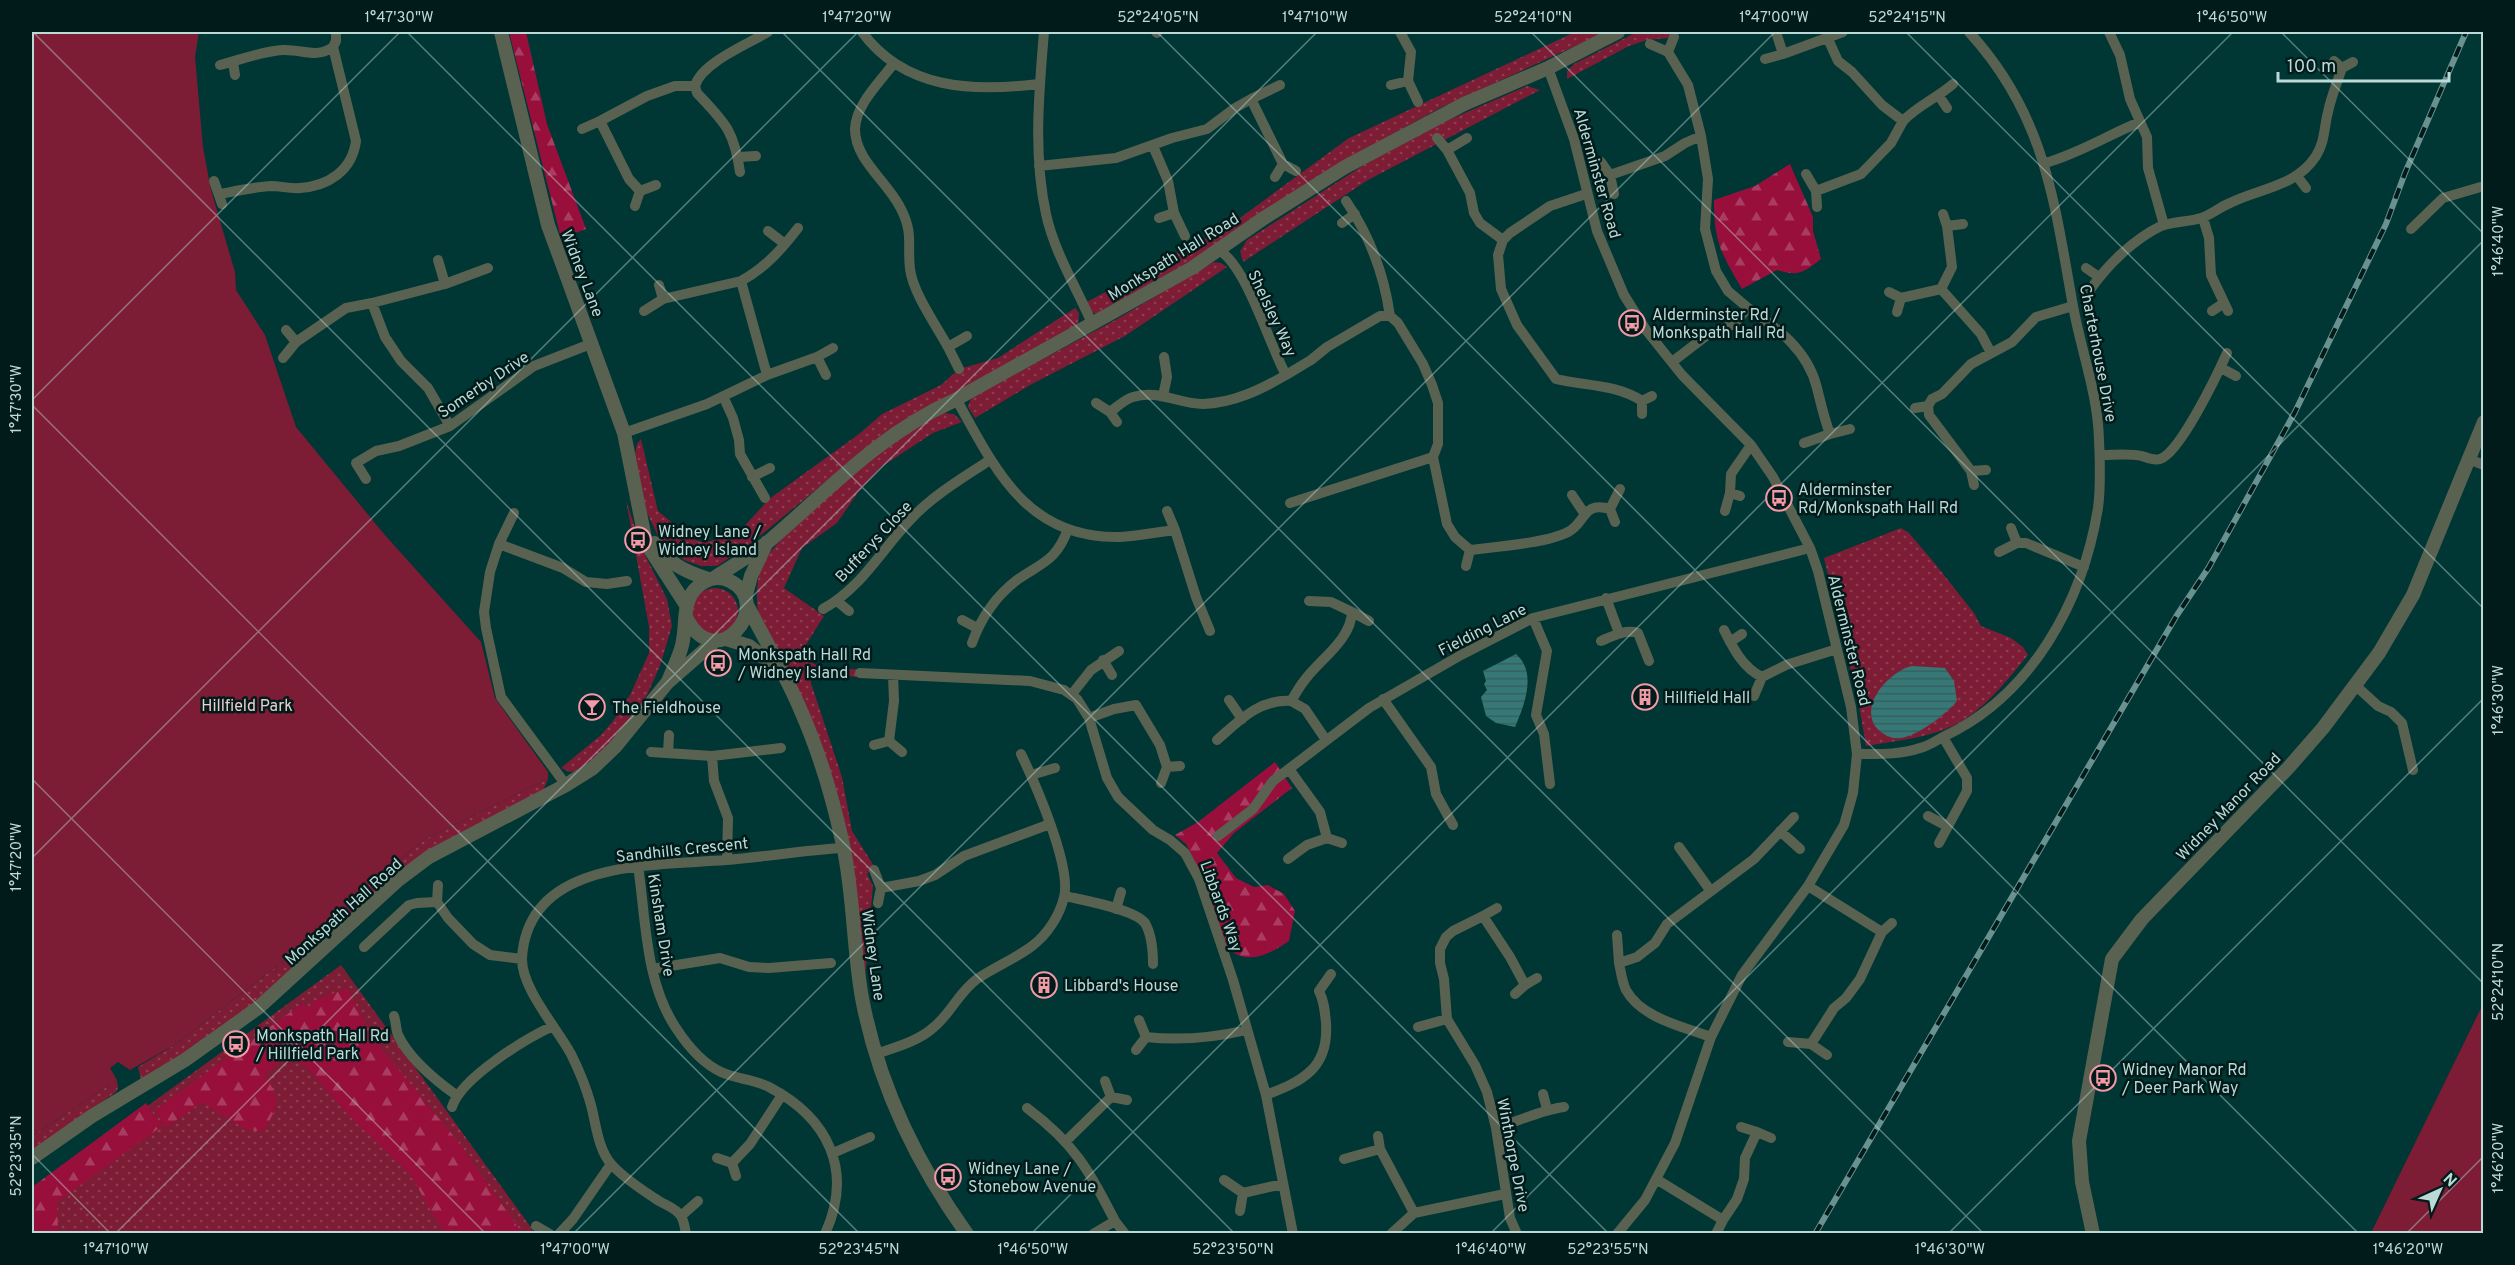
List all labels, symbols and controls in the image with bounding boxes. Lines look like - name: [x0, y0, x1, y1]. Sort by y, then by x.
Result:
- text: 1°47'30"W: [364, 9, 434, 28]
- text: 1°47'20"W: [822, 9, 892, 28]
- text: 52°24'05"N: [1117, 9, 1199, 28]
- text: 1°47'10"W: [1282, 9, 1348, 28]
- text: 52°24'10"N: [1494, 9, 1572, 28]
- text: 1°47'00"W: [1739, 9, 1809, 28]
- text: 52°24'15"N: [1868, 9, 1946, 28]
- text: 1°46'50"W: [2197, 9, 2267, 28]
- scale bar: [2278, 45, 2449, 83]
- text: 100 m: [2287, 56, 2336, 79]
- street label: Alderminster Road: [1568, 106, 1624, 241]
- text: 1°46'40"W: [2490, 206, 2509, 276]
- street label: Monkspath Hall Road: [1105, 209, 1243, 306]
- street label: Widney Lane: [555, 227, 607, 320]
- street label: Shelsley Way: [1242, 267, 1300, 360]
- street label: Charterhouse Drive: [2074, 283, 2120, 424]
- place label: Alderminster Rd / Monkspath Hall Rd: [1652, 306, 1785, 344]
- bus stop icon: Alderminster Rd / Monkspath Hall Rd: [1617, 308, 1647, 338]
- street label: Somerby Drive: [435, 348, 534, 424]
- text: 1°47'30"W: [8, 364, 27, 434]
- place label: Alderminster Rd/Monkspath Hall Rd: [1798, 481, 1958, 519]
- bus stop icon: Alderminster Rd/Monkspath Hall Rd: [1764, 483, 1794, 513]
- street label: Bufferys Close: [832, 497, 917, 587]
- place label: Widney Lane / Widney Island: [658, 523, 761, 561]
- bus stop icon: Widney Lane / Widney Island: [623, 525, 653, 555]
- street label: Alderminster Road: [1822, 573, 1874, 708]
- street label: Fielding Lane: [1435, 600, 1530, 662]
- place label: Monkspath Hall Rd / Widney Island: [737, 646, 871, 684]
- bus stop icon: Monkspath Hall Rd / Widney Island: [703, 648, 733, 678]
- text: 1°46'30"W: [2490, 665, 2509, 735]
- building icon: Hillfield Hall: [1630, 682, 1660, 712]
- place label: Hillfield Hall: [1664, 689, 1750, 709]
- bar icon: The Fieldhouse: [577, 692, 607, 722]
- park label: Hillfield Park: [201, 697, 293, 717]
- place label: The Fieldhouse: [612, 699, 721, 719]
- street label: Widney Manor Road: [2173, 749, 2286, 866]
- text: 1°47'20"W: [8, 822, 27, 892]
- street label: Sandhills Crescent: [615, 834, 749, 868]
- street label: Monkspath Hall Road: [282, 855, 407, 970]
- street label: Libbards Way: [1194, 858, 1246, 955]
- street label: Kinsham Drive: [642, 872, 678, 978]
- street label: Widney Lane: [856, 908, 888, 1002]
- text: 52°24'10"N: [2490, 943, 2509, 1021]
- building icon: Libbard's House: [1029, 970, 1059, 1000]
- place label: Libbard's House: [1064, 977, 1178, 997]
- place label: Monkspath Hall Rd / Hillfield Park: [255, 1027, 389, 1065]
- bus stop icon: Monkspath Hall Rd / Hillfield Park: [221, 1029, 251, 1059]
- place label: Widney Manor Rd / Deer Park Way: [2121, 1061, 2247, 1099]
- bus stop icon: Widney Manor Rd / Deer Park Way: [2088, 1063, 2118, 1093]
- street label: Winthorpe Drive: [1491, 1097, 1533, 1214]
- text: 52°23'35"N: [8, 1116, 27, 1196]
- text: 1°46'20"W: [2490, 1123, 2509, 1193]
- place label: Widney Lane / Stonebow Avenue: [968, 1160, 1096, 1198]
- north arrow: [2410, 1160, 2470, 1220]
- bus stop icon: Widney Lane / Stonebow Avenue: [933, 1162, 963, 1192]
- text: N: [2438, 1170, 2460, 1192]
- text: 1°47'10"W: [83, 1241, 149, 1260]
- text: 1°47'00"W: [540, 1241, 610, 1260]
- text: 52°23'45"N: [818, 1241, 900, 1260]
- text: 1°46'50"W: [998, 1241, 1068, 1260]
- text: 52°23'50"N: [1192, 1241, 1274, 1260]
- text: 1°46'40"W: [1456, 1241, 1526, 1260]
- text: 52°23'55"N: [1567, 1241, 1649, 1260]
- text: 1°46'30"W: [1915, 1241, 1985, 1260]
- text: 1°46'20"W: [2373, 1241, 2443, 1260]

